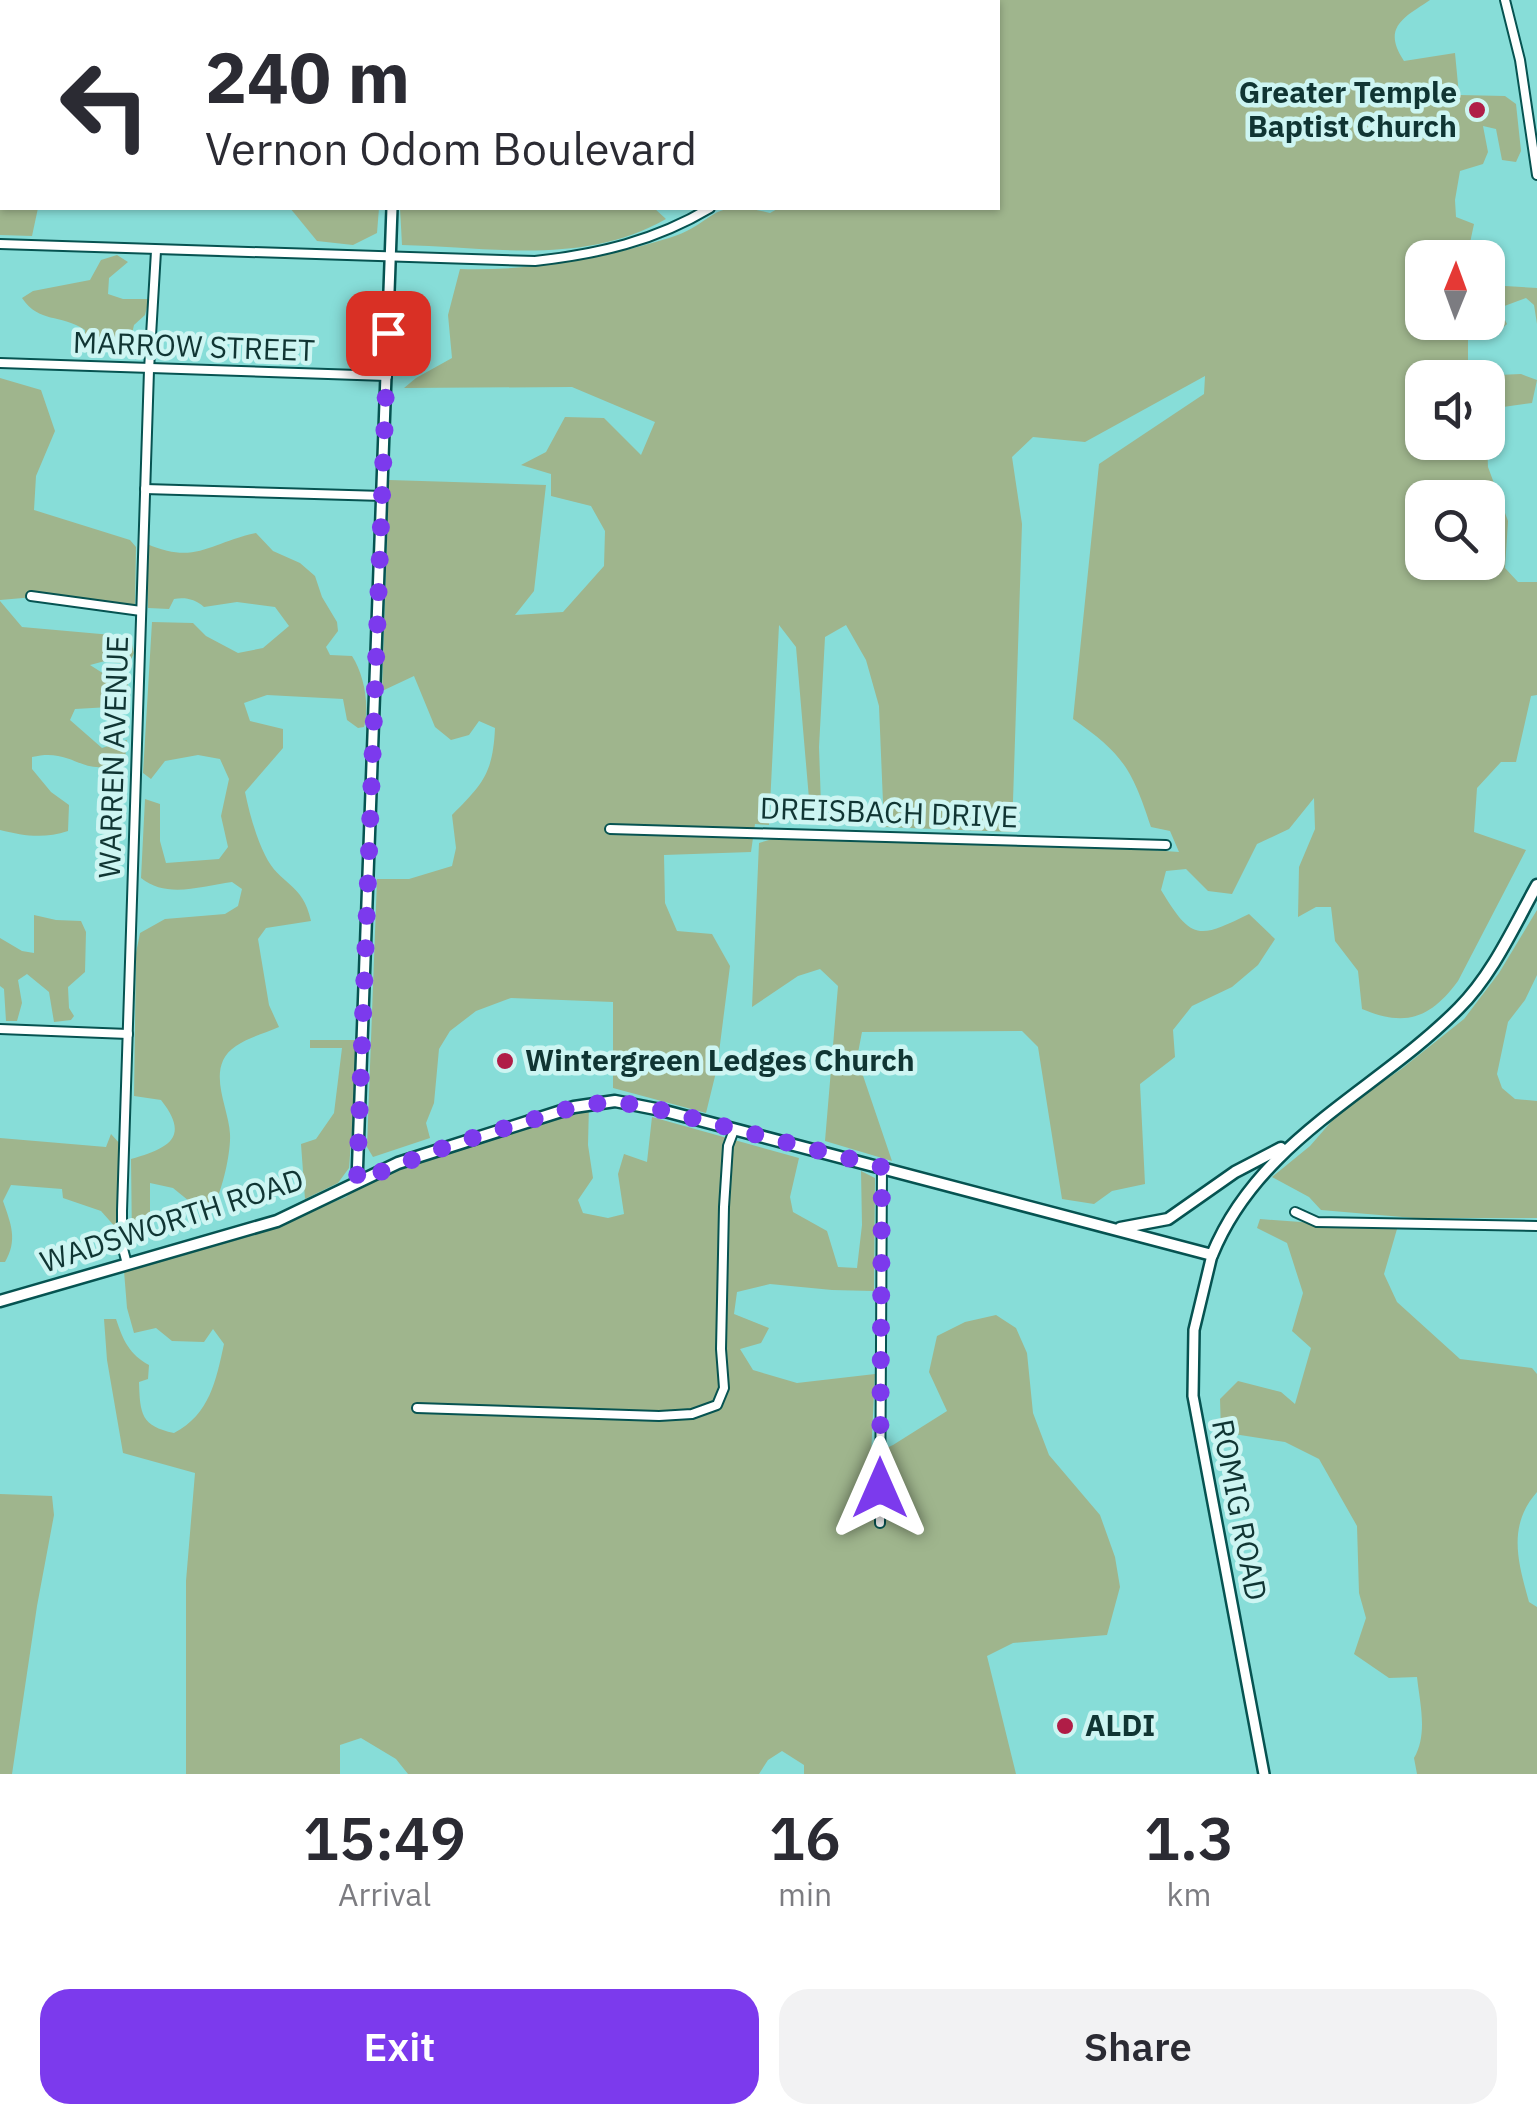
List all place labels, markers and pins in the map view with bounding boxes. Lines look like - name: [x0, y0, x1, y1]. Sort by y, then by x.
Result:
- place label: Greater Temple Baptist Church: [1239, 72, 1457, 145]
- marker: Greater Temple Baptist Church: [1466, 99, 1488, 121]
- pin: [346, 291, 431, 376]
- place label: Wintergreen Ledges Church: [525, 1040, 915, 1079]
- marker: Wintergreen Ledges Church: [494, 1050, 516, 1072]
- place label: ALDI: [1085, 1705, 1155, 1744]
- marker: ALDI: [1054, 1715, 1076, 1737]

